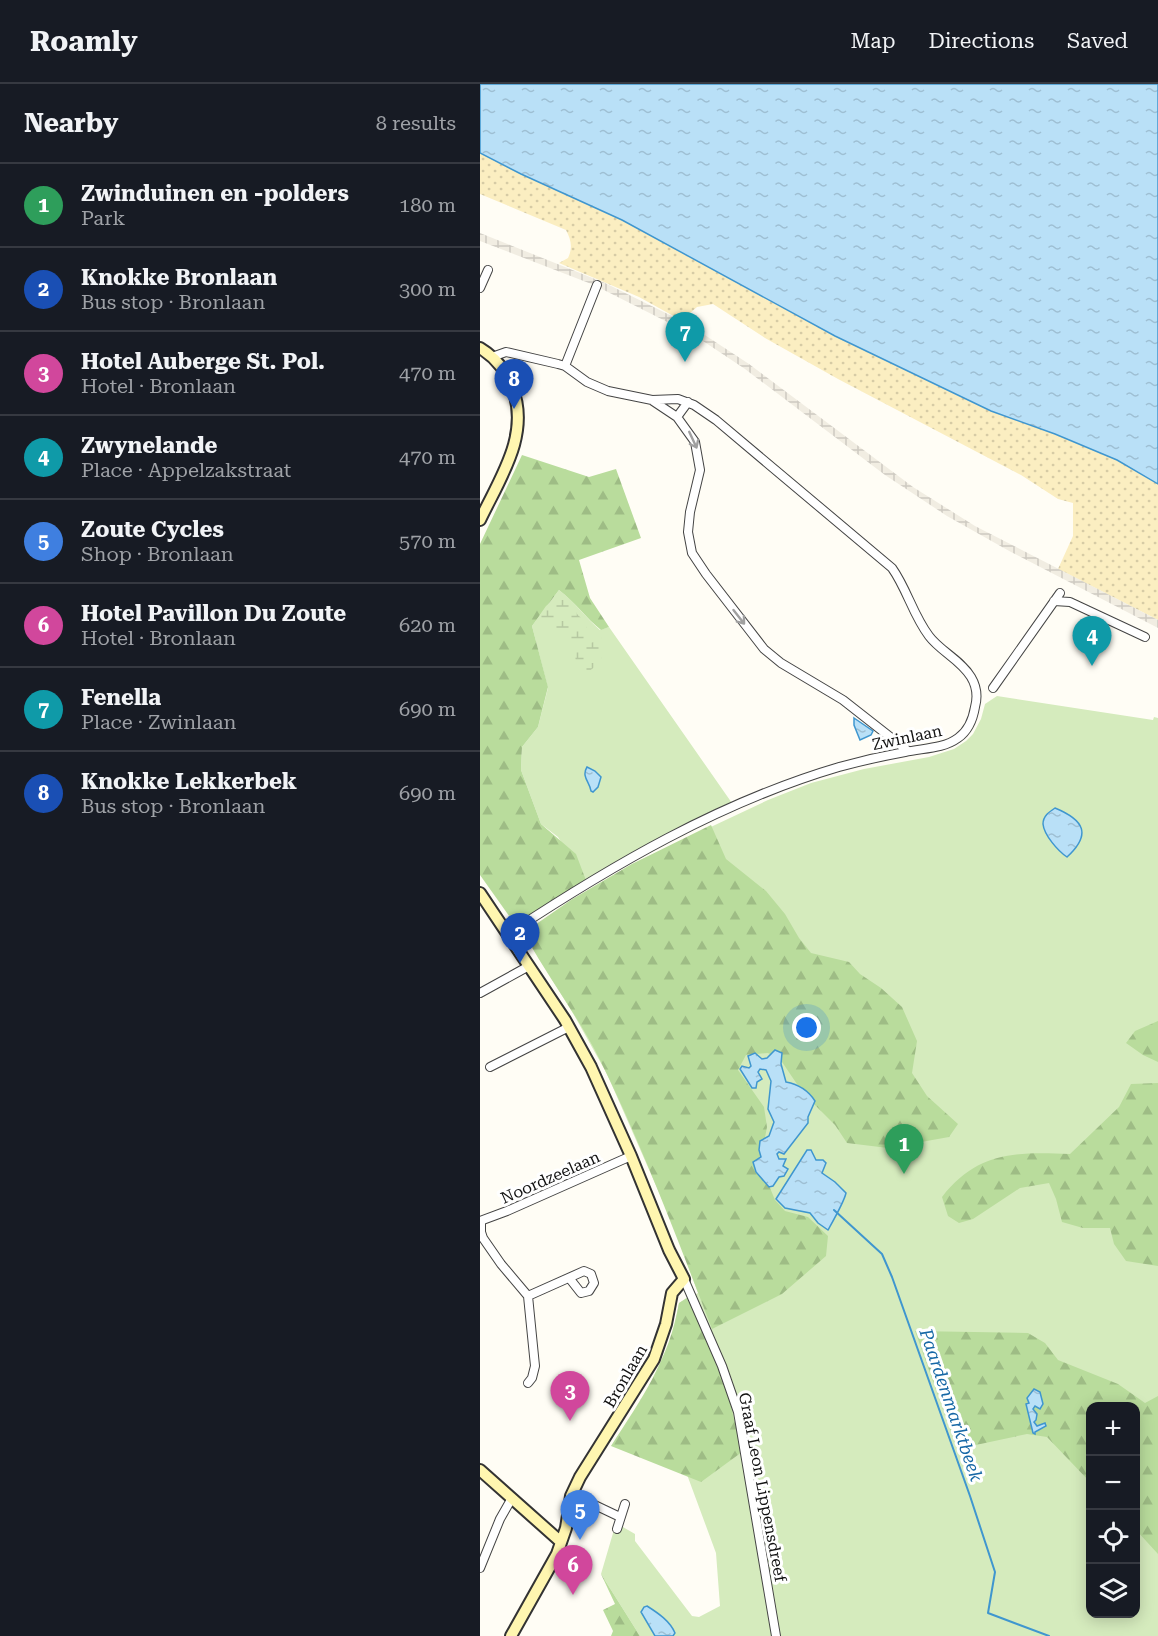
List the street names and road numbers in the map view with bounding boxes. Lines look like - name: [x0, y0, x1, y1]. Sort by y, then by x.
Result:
- street label: Zwinlaan: [870, 721, 944, 754]
- street label: Noordzeelaan: [498, 1147, 603, 1208]
- street label: Bronlaan: [600, 1341, 651, 1411]
- street label: Graaf Leon Lippensdreef: [735, 1391, 790, 1584]

